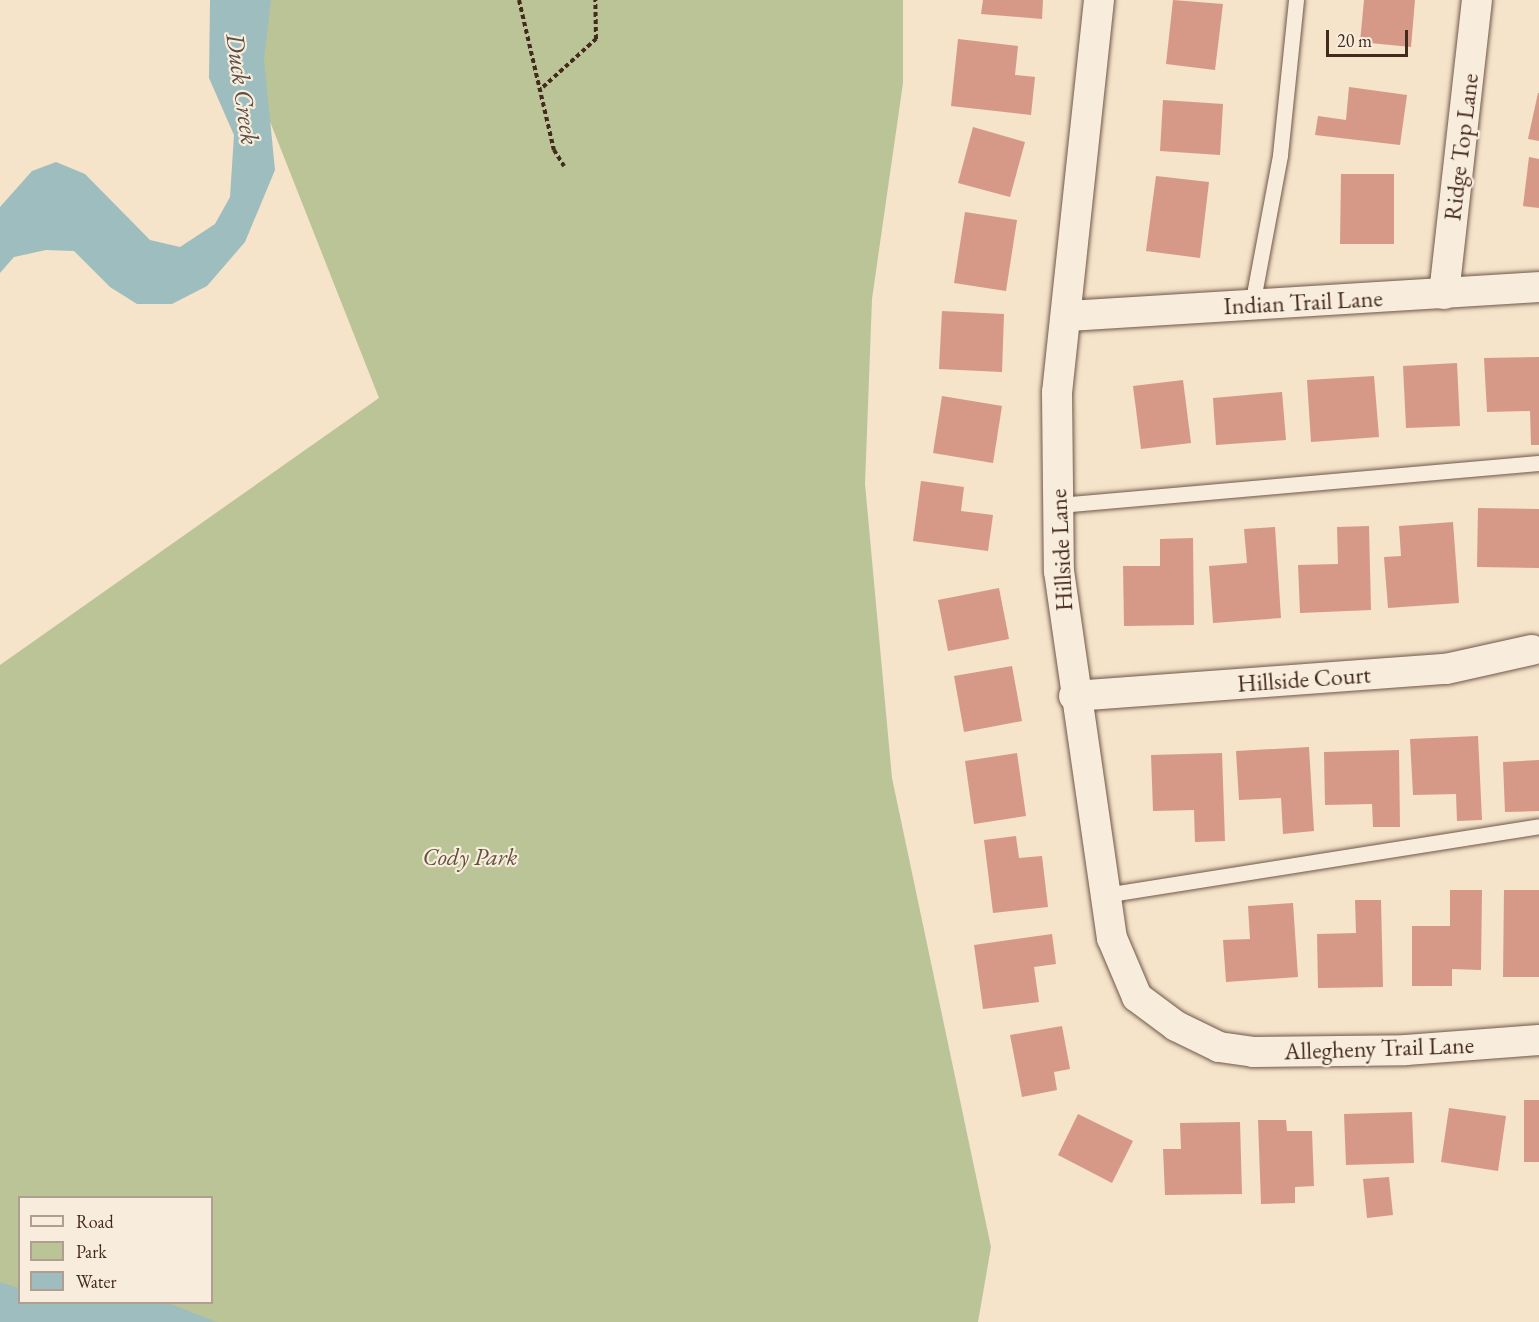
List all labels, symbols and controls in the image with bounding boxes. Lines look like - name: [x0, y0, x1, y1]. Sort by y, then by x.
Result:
- scale bar: [1329, 18, 1412, 56]
- text: 20 m: [1337, 29, 1372, 52]
- water label: Duck Creek: [219, 31, 265, 147]
- street label: Ridge Top Lane: [1438, 72, 1484, 222]
- street label: Indian Trail Lane: [1223, 283, 1383, 321]
- street label: Hillside Lane: [1043, 488, 1079, 612]
- street label: Hillside Court: [1236, 660, 1372, 698]
- park label: Cody Park: [423, 843, 517, 871]
- street label: Allegheny Trail Lane: [1284, 1030, 1474, 1066]
- legend: [18, 1196, 213, 1304]
- text: Road: [76, 1210, 114, 1233]
- text: Park: [76, 1240, 107, 1263]
- text: Water: [76, 1270, 117, 1293]

